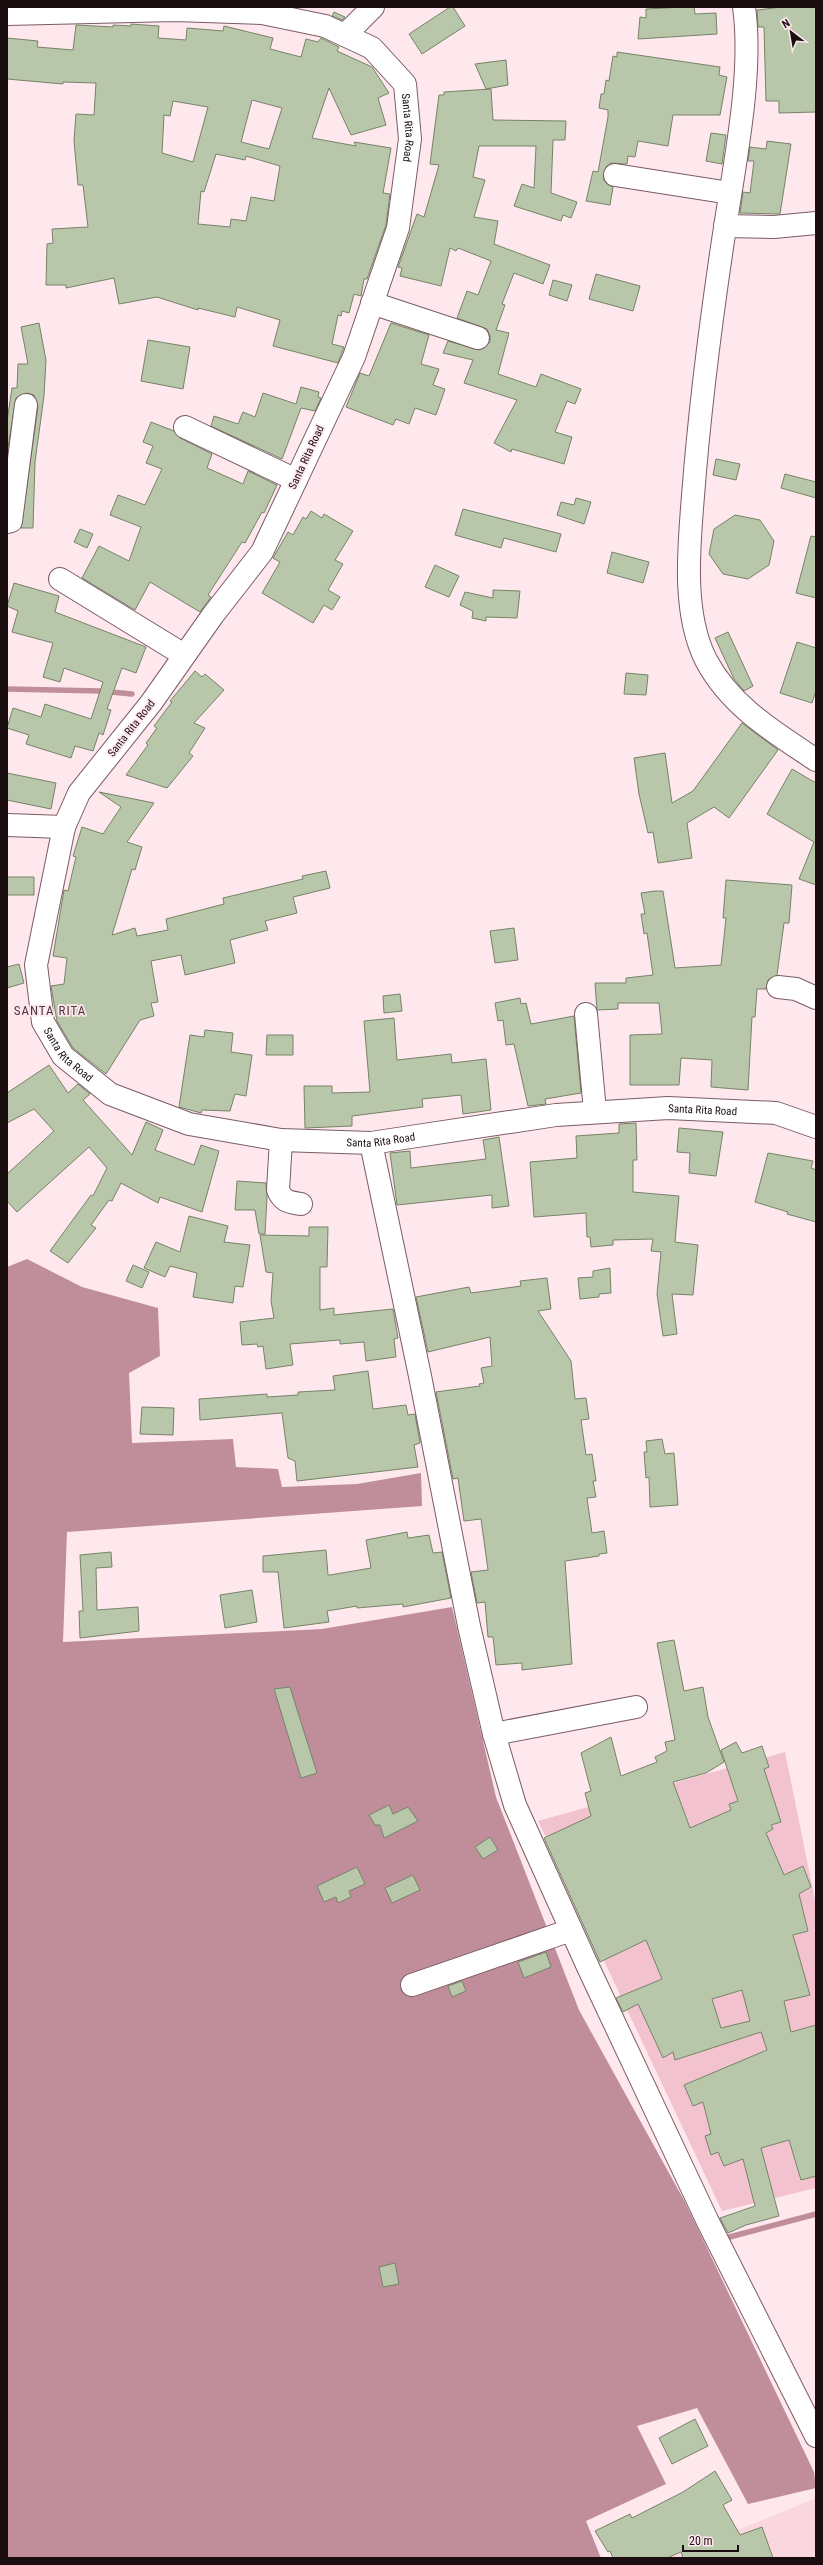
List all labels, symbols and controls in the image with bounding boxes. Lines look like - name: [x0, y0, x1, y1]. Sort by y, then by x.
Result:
- north arrow: [771, 12, 811, 52]
- text: N: [780, 16, 793, 31]
- street label: Santa Rita Road: [399, 93, 416, 163]
- street label: Santa Rita Road: [286, 423, 327, 491]
- street label: Santa Rita Road: [105, 697, 158, 759]
- district label: SANTA RITA: [14, 1003, 86, 1018]
- street label: Santa Rita Road: [41, 1025, 95, 1085]
- street label: Santa Rita Road: [668, 1102, 737, 1118]
- street label: Santa Rita Road: [346, 1130, 416, 1150]
- scale bar: [683, 2527, 738, 2553]
- text: 20 m: [689, 2534, 713, 2548]

